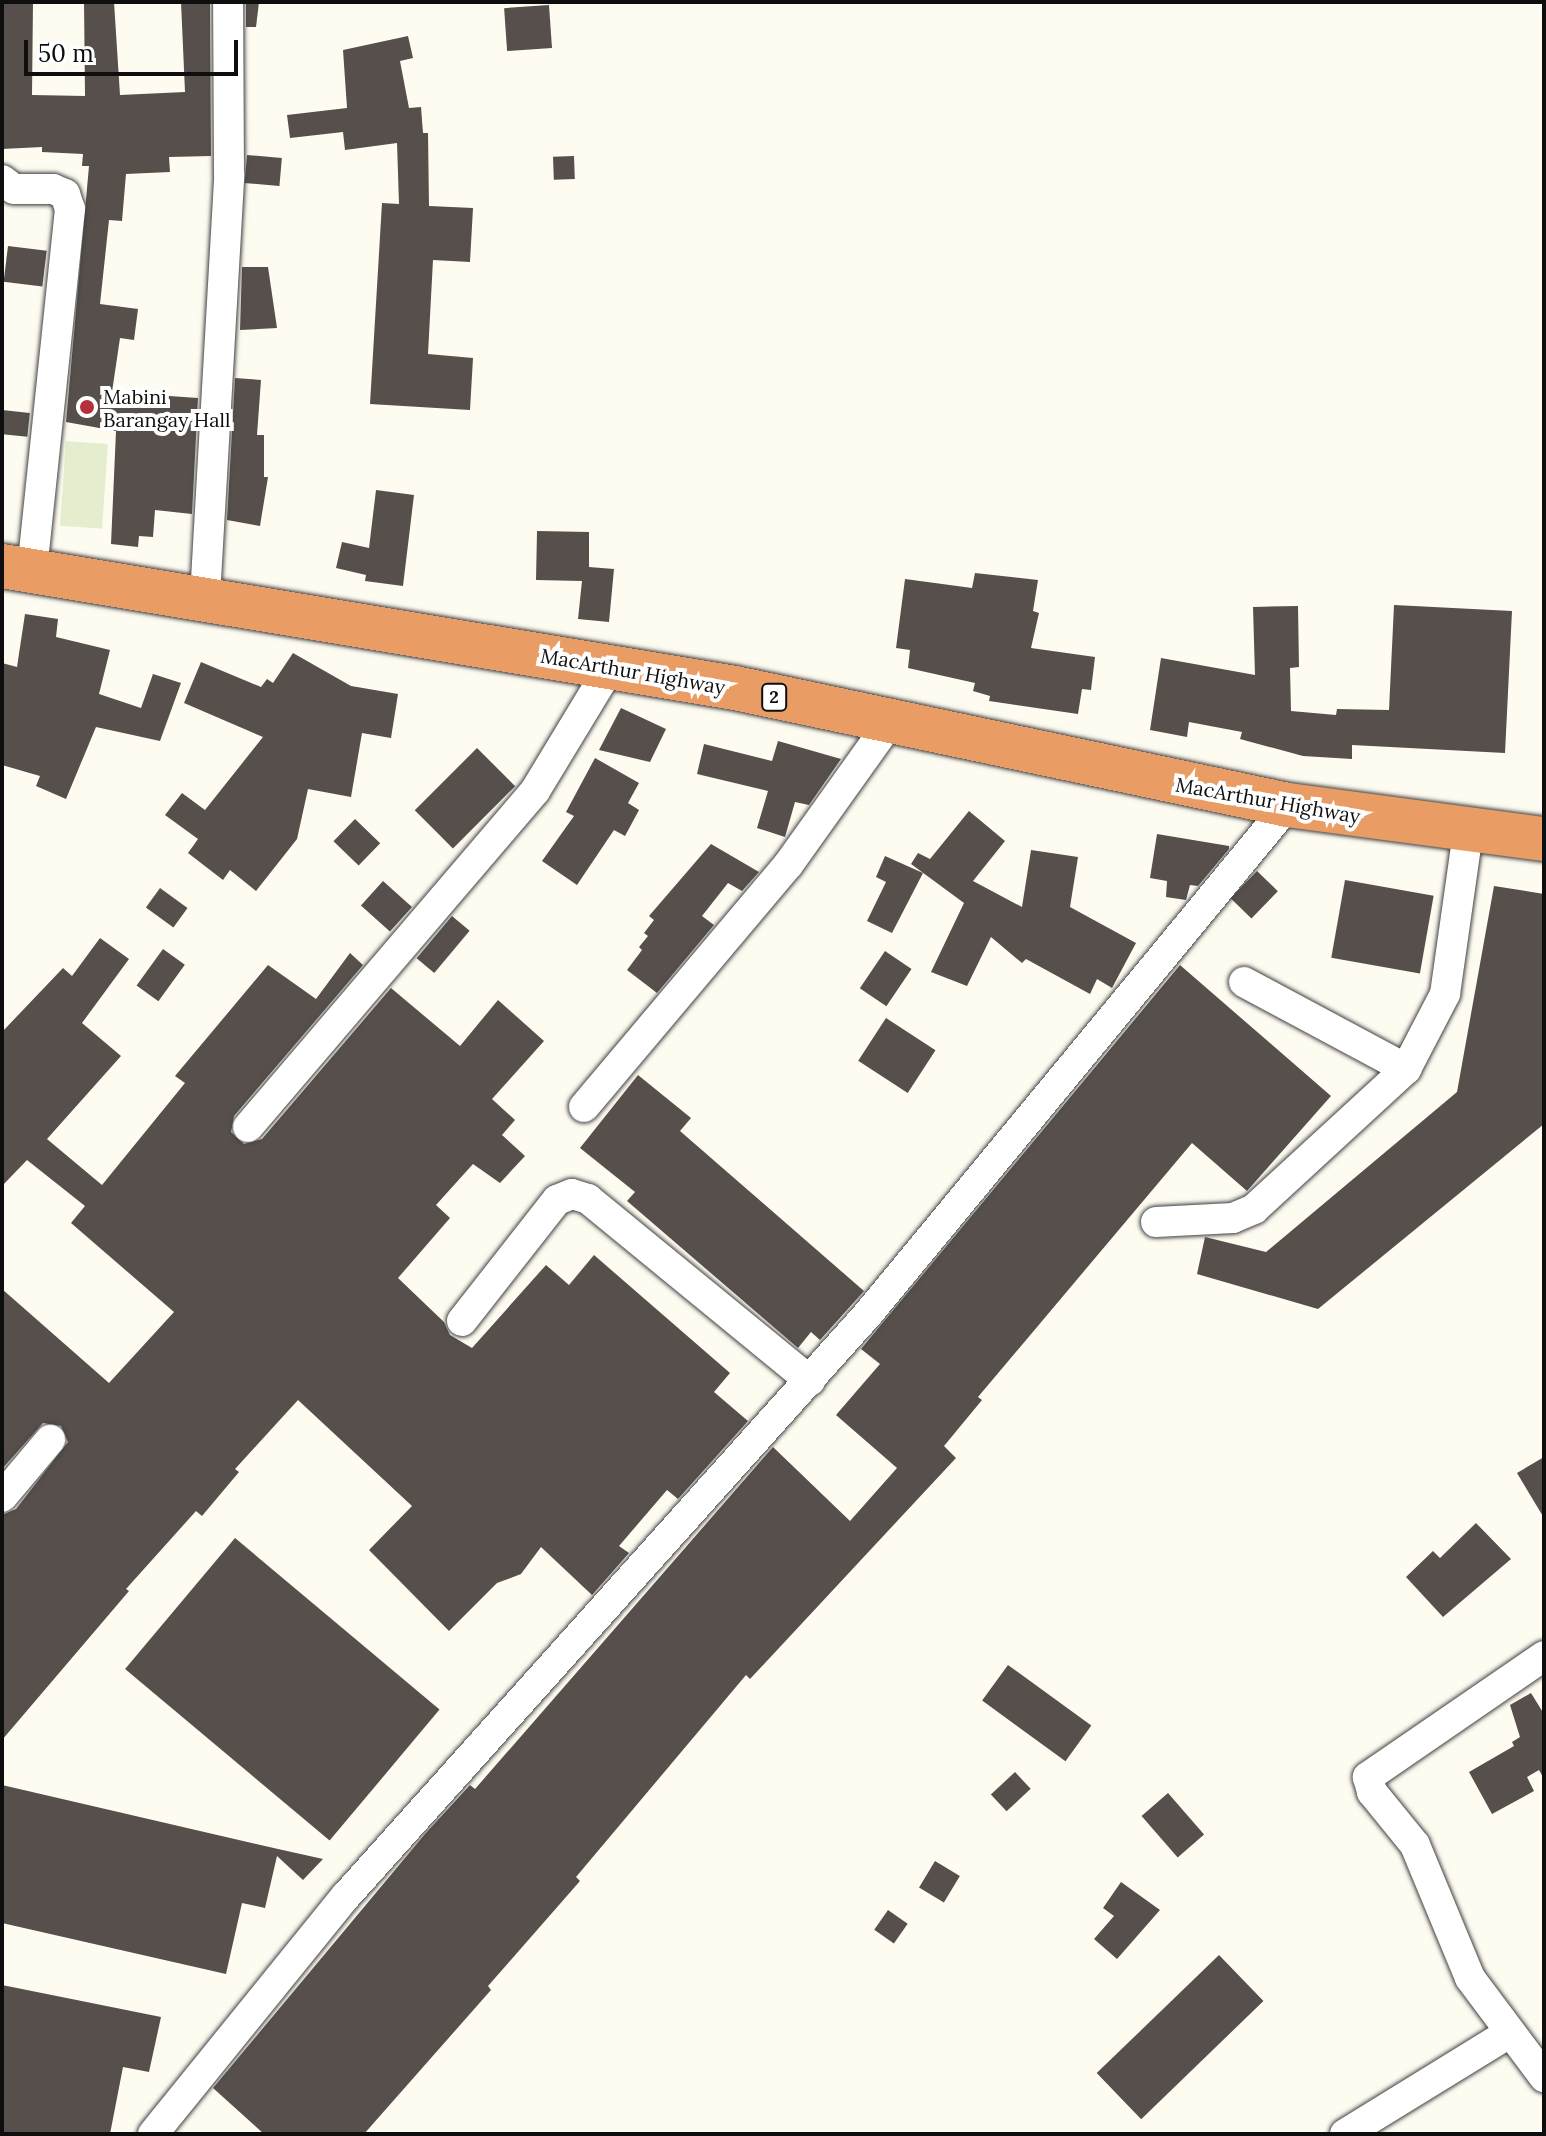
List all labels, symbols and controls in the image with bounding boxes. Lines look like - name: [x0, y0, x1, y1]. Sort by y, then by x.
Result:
- scale bar: [28, 24, 242, 74]
- text: 50 m: [38, 38, 94, 69]
- place label: Mabini Barangay Hall: [103, 384, 230, 431]
- marker: Mabini Barangay Hall: [78, 398, 96, 416]
- street label: MacArthur Highway: [539, 643, 727, 699]
- road number: 2: [760, 683, 788, 711]
- street label: MacArthur Highway: [1174, 772, 1362, 828]

